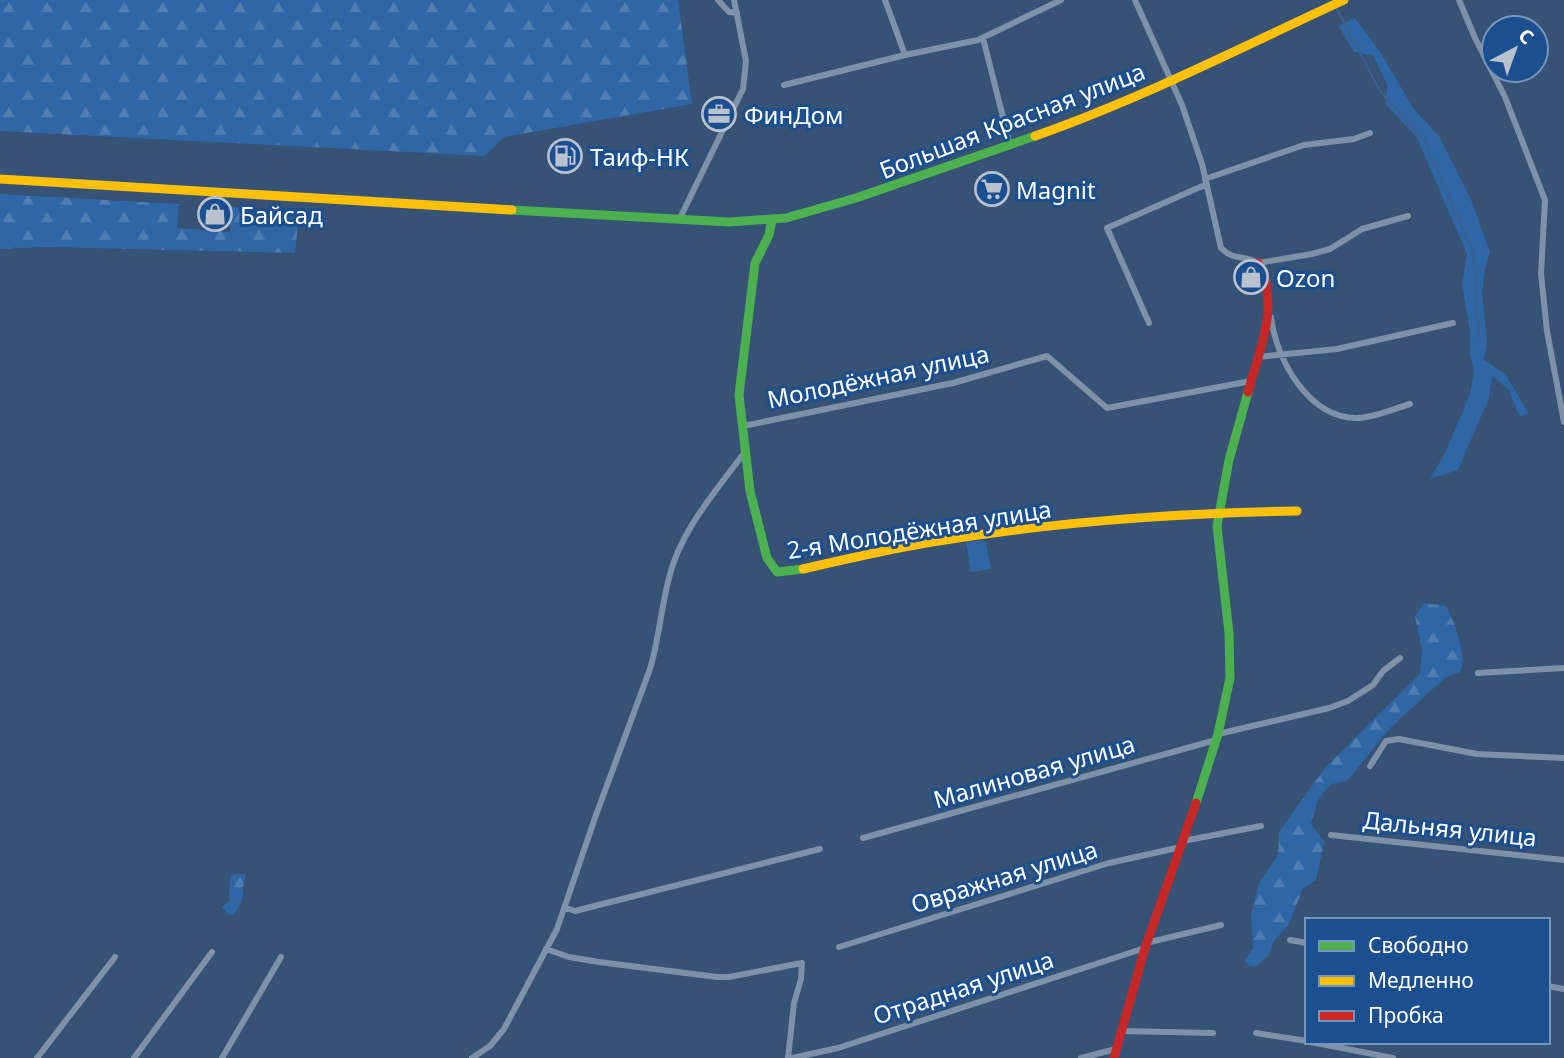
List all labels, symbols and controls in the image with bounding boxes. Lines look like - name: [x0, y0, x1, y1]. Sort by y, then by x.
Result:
- north arrow: [1480, 14, 1550, 84]
- text: С: [1513, 22, 1539, 50]
- street label: Большая Красная улица: [874, 54, 1150, 186]
- office icon: ФинДом: [700, 95, 738, 133]
- place label: ФинДом: [744, 98, 843, 131]
- fuel station icon: Таиф-НК: [546, 137, 584, 175]
- place label: Таиф-НК: [590, 140, 689, 173]
- supermarket icon: Magnit: [973, 170, 1011, 208]
- place label: Magnit: [1016, 173, 1096, 206]
- shop icon: Байсад: [196, 195, 234, 233]
- place label: Байсад: [240, 198, 323, 231]
- shop icon: Ozon: [1232, 258, 1270, 296]
- place label: Ozon: [1276, 261, 1335, 294]
- street label: Молодёжная улица: [764, 336, 992, 416]
- street label: 2-я Молодёжная улица: [784, 492, 1054, 566]
- street label: Малиновая улица: [929, 726, 1139, 816]
- street label: Дальняя улица: [1361, 802, 1539, 854]
- street label: Овражная улица: [907, 832, 1101, 920]
- legend: [1305, 918, 1550, 1044]
- text: Свободно: [1368, 931, 1469, 959]
- street label: Отрадная улица: [868, 942, 1058, 1032]
- text: Медленно: [1368, 966, 1474, 994]
- text: Пробка: [1368, 1001, 1444, 1029]

